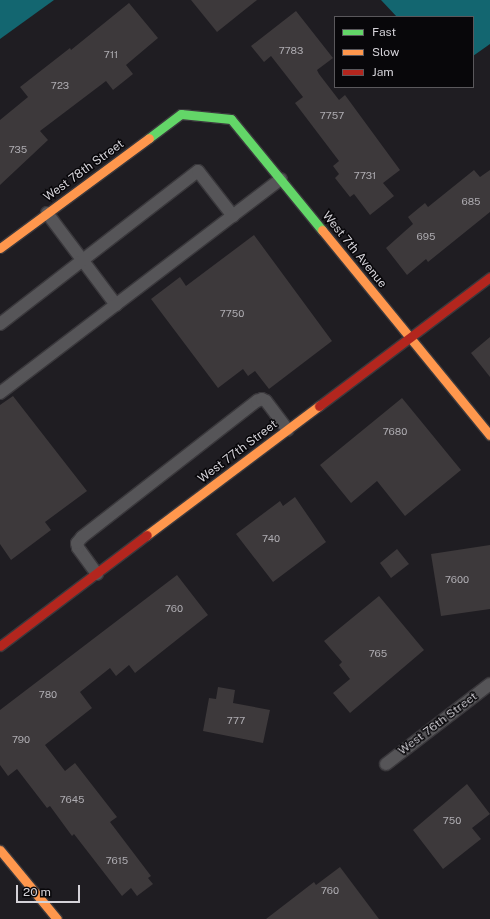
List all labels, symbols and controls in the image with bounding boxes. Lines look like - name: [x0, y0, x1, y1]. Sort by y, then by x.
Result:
- legend: [334, 16, 474, 88]
- text: Fast: [372, 25, 396, 39]
- house number: 7783: [279, 45, 303, 57]
- text: Slow: [372, 45, 399, 59]
- house number: 711: [104, 49, 118, 61]
- text: Jam: [372, 65, 394, 79]
- house number: 723: [51, 80, 69, 92]
- house number: 7757: [320, 110, 344, 122]
- street label: West 78th Street: [41, 137, 127, 205]
- house number: 735: [9, 144, 27, 156]
- house number: 7731: [354, 170, 376, 182]
- house number: 685: [461, 196, 481, 208]
- street label: West 7th Avenue: [319, 209, 389, 291]
- house number: 695: [417, 231, 435, 243]
- house number: 7750: [220, 308, 244, 320]
- street label: West 77th Street: [196, 418, 280, 486]
- house number: 7680: [383, 426, 407, 438]
- house number: 740: [262, 533, 280, 545]
- house number: 7600: [445, 574, 469, 586]
- house number: 760: [165, 603, 183, 615]
- house number: 765: [369, 648, 387, 660]
- house number: 780: [39, 689, 57, 701]
- street label: West 76th Street: [396, 690, 480, 758]
- house number: 777: [227, 715, 245, 727]
- house number: 790: [12, 734, 30, 746]
- house number: 7645: [60, 794, 84, 806]
- house number: 750: [443, 815, 461, 827]
- house number: 7615: [106, 855, 128, 867]
- scale bar: [18, 877, 82, 903]
- text: 20 m: [23, 885, 51, 899]
- house number: 760: [321, 885, 339, 897]

